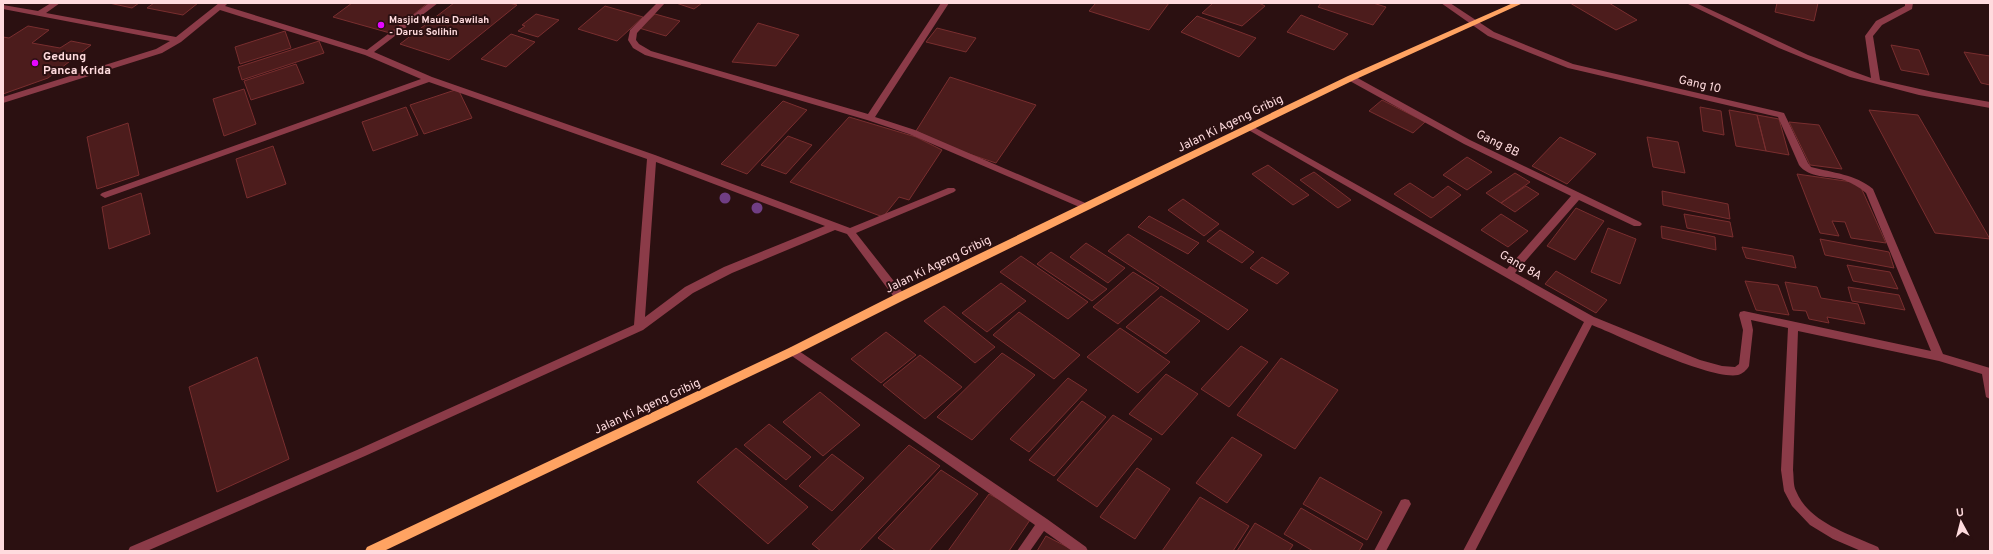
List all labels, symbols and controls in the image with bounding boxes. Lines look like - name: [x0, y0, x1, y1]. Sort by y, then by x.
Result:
- place label: Masjid Maula Dawilah - Darus Solihin: [389, 14, 489, 39]
- marker: Masjid Maula Dawilah - Darus Solihin: [376, 20, 386, 30]
- place label: Gedung Panca Krida: [43, 49, 111, 79]
- marker: Gedung Panca Krida: [30, 58, 40, 68]
- street label: Gang 10: [1677, 72, 1723, 98]
- street label: Jalan Ki Ageng Gribig: [1175, 91, 1286, 156]
- street label: Gang 8B: [1473, 127, 1522, 161]
- street label: Jalan Ki Ageng Gribig: [883, 232, 994, 297]
- street label: Gang 8A: [1496, 247, 1545, 284]
- street label: Jalan Ki Ageng Gribig: [592, 375, 703, 439]
- north arrow: [1941, 502, 1981, 542]
- text: U: [1955, 506, 1965, 520]

